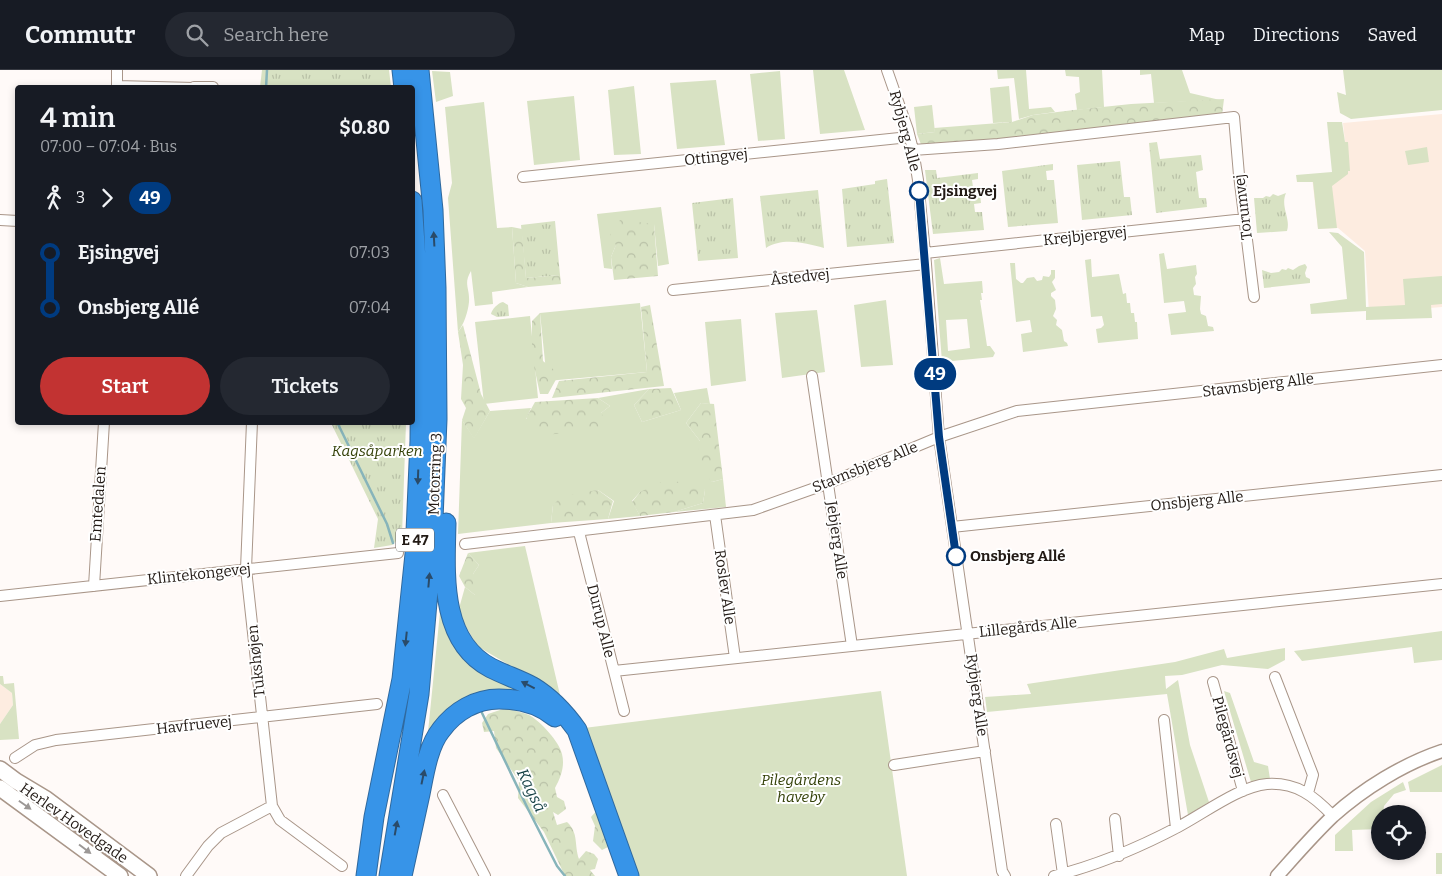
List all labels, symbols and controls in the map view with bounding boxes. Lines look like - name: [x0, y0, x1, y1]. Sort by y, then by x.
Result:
- search box: [165, 12, 515, 57]
- text: Commutr: [25, 21, 135, 49]
- icon: search: [183, 21, 211, 49]
- text: Search here: [223, 23, 329, 46]
- text: Map: [1189, 24, 1225, 46]
- text: Directions: [1253, 24, 1340, 46]
- text: Saved: [1368, 24, 1417, 46]
- street label: Rybjerg Alle: [886, 88, 924, 174]
- text: 4 min: [40, 101, 115, 134]
- text: $0.80: [339, 116, 390, 139]
- text: 07:00 – 07:04 · Bus: [40, 137, 177, 156]
- street label: Ottingvej: [683, 145, 749, 169]
- street label: Torumvej: [1230, 173, 1256, 241]
- marker: Ejsingvej: [909, 181, 929, 201]
- place label: Ejsingvej: [933, 182, 997, 200]
- icon: walk: [40, 184, 68, 212]
- icon: forward: [93, 184, 121, 212]
- text: 49: [139, 187, 161, 209]
- text: 3: [76, 188, 85, 207]
- street label: Krejbjergvej: [1042, 223, 1128, 249]
- one-way arrow: [430, 231, 438, 247]
- text: Ejsingvej: [78, 241, 159, 264]
- text: 07:03: [349, 243, 390, 262]
- street label: Åstedvej: [770, 265, 830, 289]
- text: Onsbjerg Allé: [78, 296, 199, 319]
- text: 07:04: [349, 298, 390, 317]
- button: Start: [40, 357, 210, 415]
- button: Tickets: [220, 357, 390, 415]
- line badge: 49: [912, 358, 958, 390]
- text: 49: [924, 363, 946, 385]
- street label: Stavnsbjerg Alle: [1201, 369, 1315, 401]
- street label: Motorring 3: [425, 433, 445, 515]
- street label: Stavnsbjerg Alle: [810, 438, 920, 496]
- park label: Kagsåparken: [331, 442, 423, 460]
- street label: Emtedalen: [86, 465, 110, 542]
- one-way arrow: [414, 469, 422, 485]
- street label: Onsbjerg Alle: [1150, 487, 1244, 515]
- street label: Jebjerg Alle: [822, 499, 851, 580]
- road number: E 47: [396, 528, 434, 552]
- marker: Onsbjerg Allé: [946, 546, 966, 566]
- place label: Onsbjerg Allé: [970, 547, 1066, 565]
- street label: Roslev Alle: [711, 548, 739, 626]
- street label: Klintekongevej: [146, 560, 252, 588]
- one-way arrow: [425, 572, 433, 588]
- street label: Durup Alle: [583, 582, 619, 660]
- street label: Lillegårds Alle: [978, 613, 1078, 641]
- street label: Tukshøjen: [243, 623, 269, 698]
- one-way arrow: [402, 631, 410, 647]
- street label: Rybjerg Alle: [962, 653, 992, 737]
- one-way arrow: [521, 681, 535, 689]
- street label: Pilegårdsvej: [1208, 694, 1248, 780]
- street label: Havfruevej: [155, 712, 233, 738]
- water label: Kagså: [513, 765, 550, 815]
- one-way arrow: [420, 769, 428, 785]
- park label: Pilegårdens haveby: [761, 771, 841, 806]
- street label: Herlev Hovedgade: [17, 779, 131, 867]
- one-way arrow: [18, 800, 31, 810]
- map controls: [1371, 805, 1426, 860]
- button: locate: [1371, 805, 1426, 860]
- one-way arrow: [393, 819, 401, 835]
- one-way arrow: [78, 844, 91, 855]

